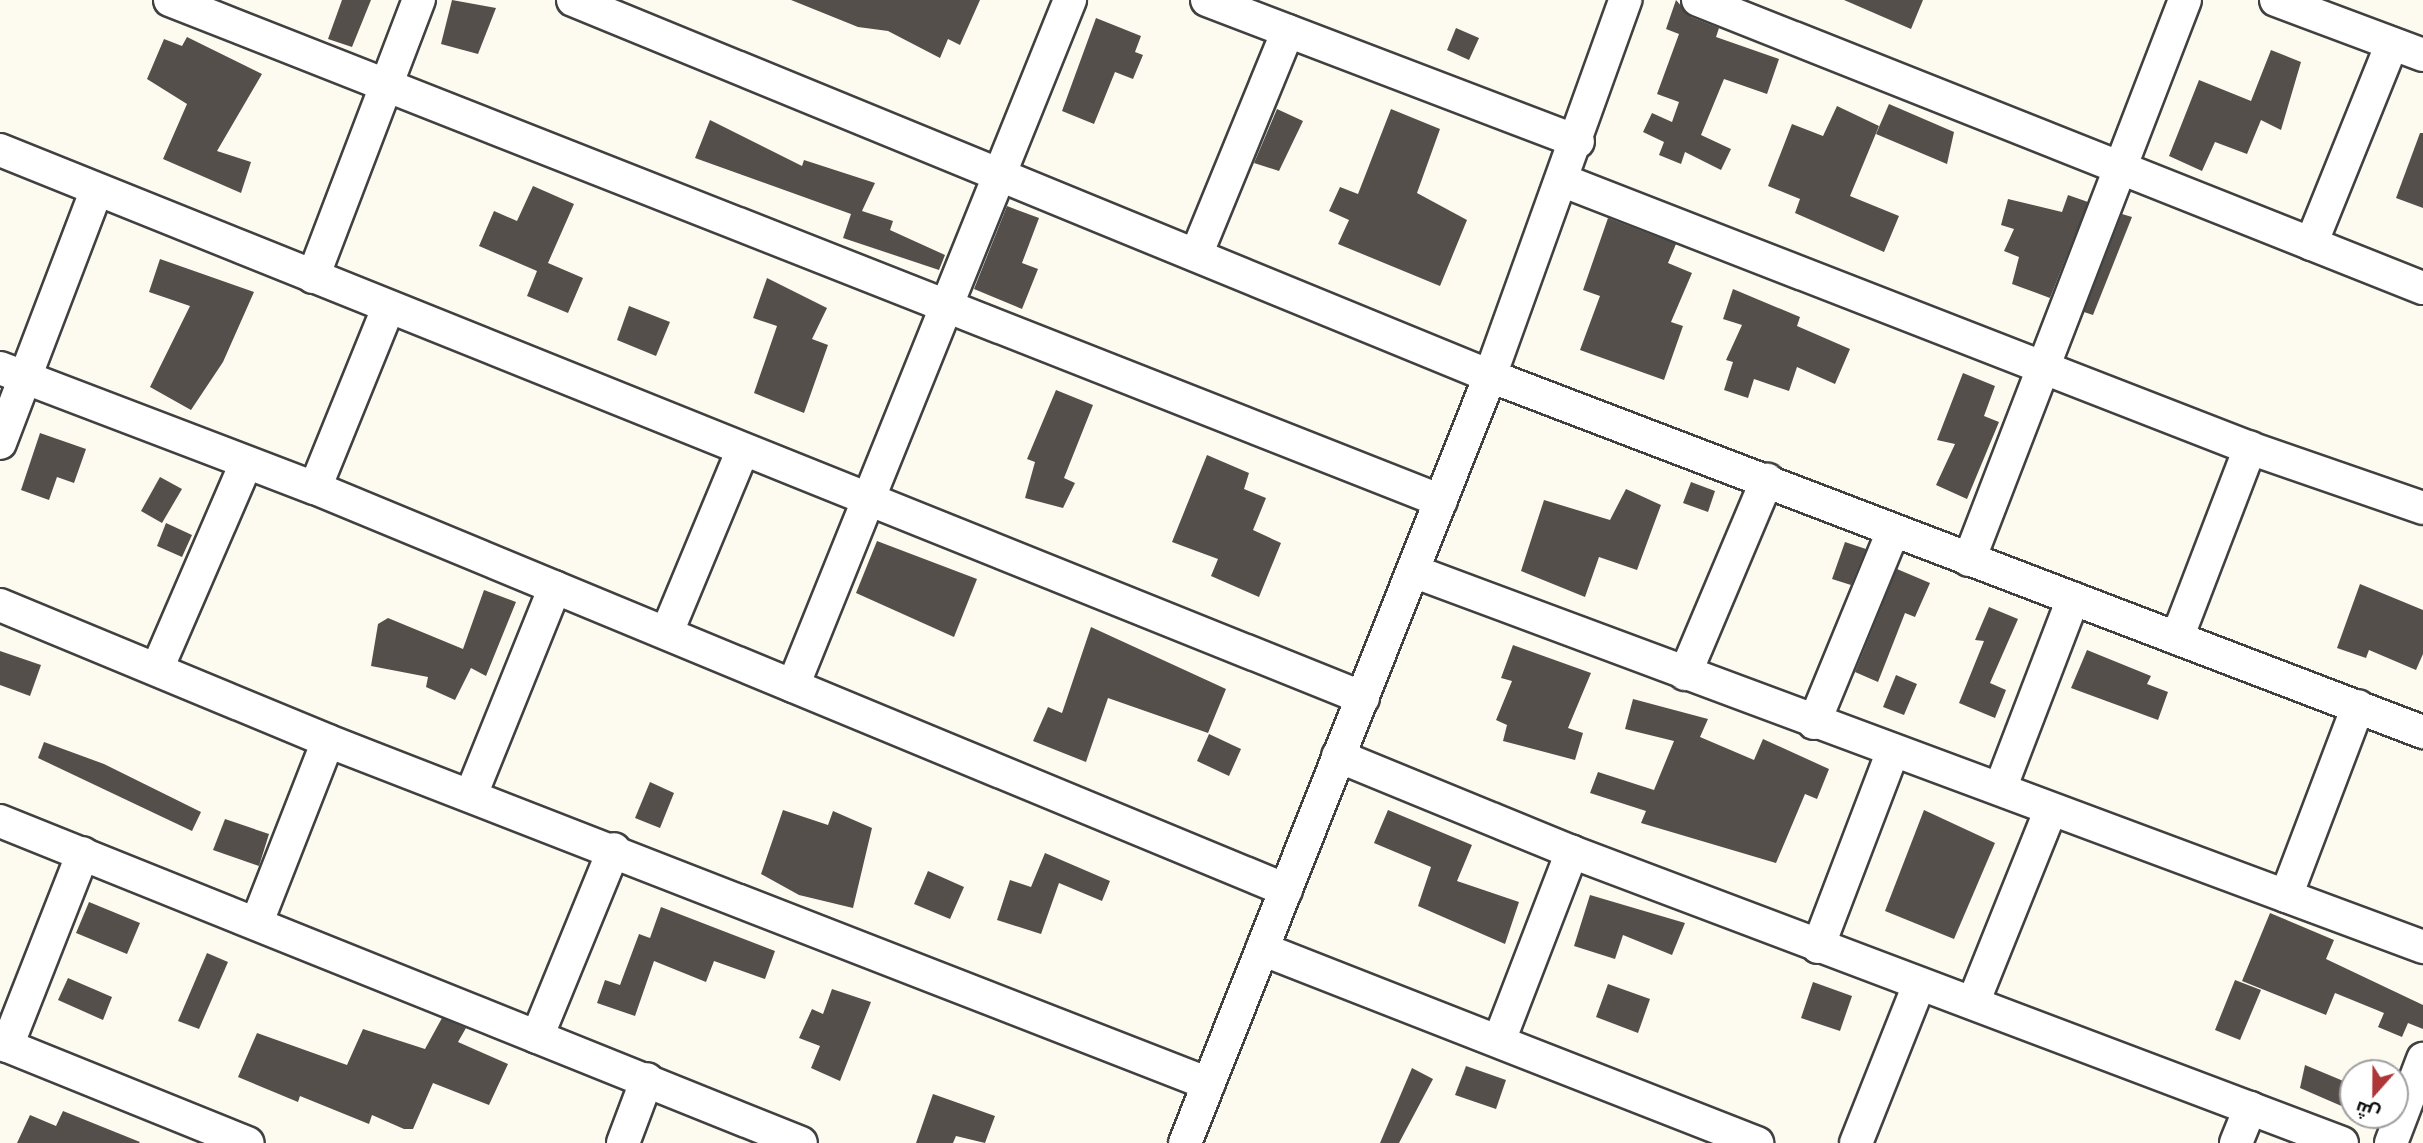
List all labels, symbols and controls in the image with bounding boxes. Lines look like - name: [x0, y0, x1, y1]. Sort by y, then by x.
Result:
- north arrow: [2339, 1059, 2409, 1129]
- text: ش: [2349, 1091, 2385, 1133]

